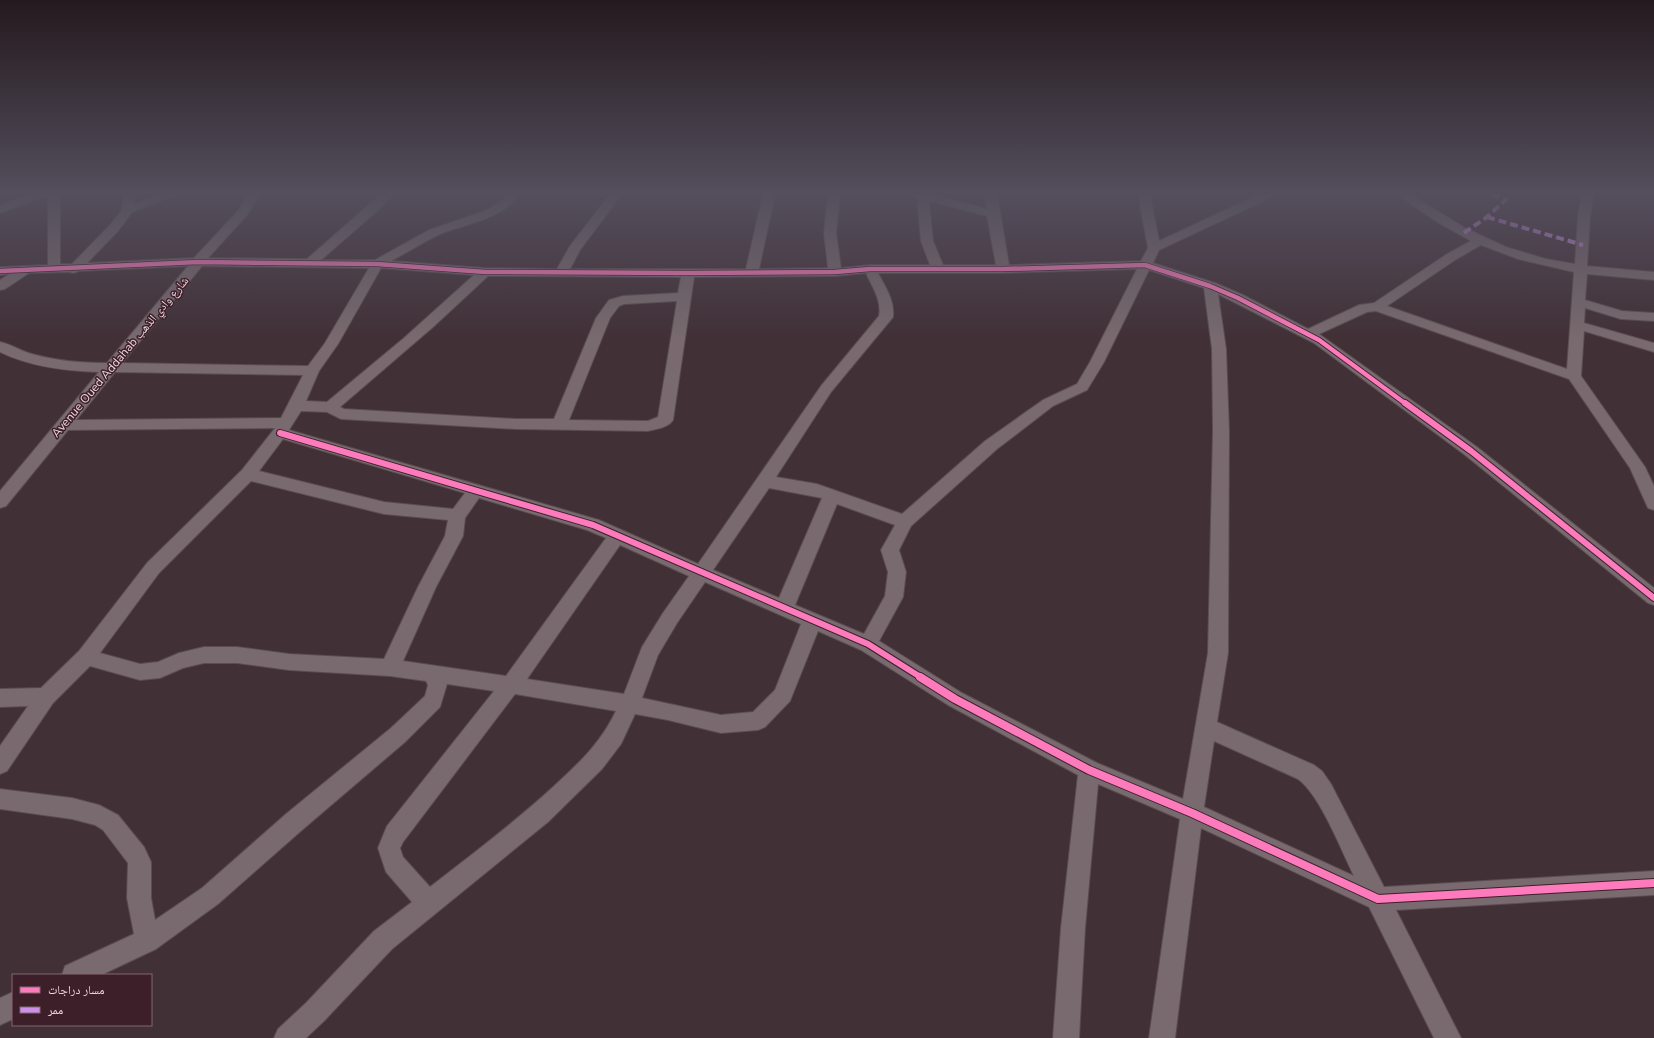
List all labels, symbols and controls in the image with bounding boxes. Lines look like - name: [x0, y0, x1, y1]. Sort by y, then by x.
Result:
- street label: Avenue Oued Addahab شارع وادي الذهب: [48, 273, 194, 442]
- legend: [12, 974, 152, 1026]
- text: مسار دراجات: [48, 982, 105, 998]
- text: ممر: [47, 1002, 63, 1018]

